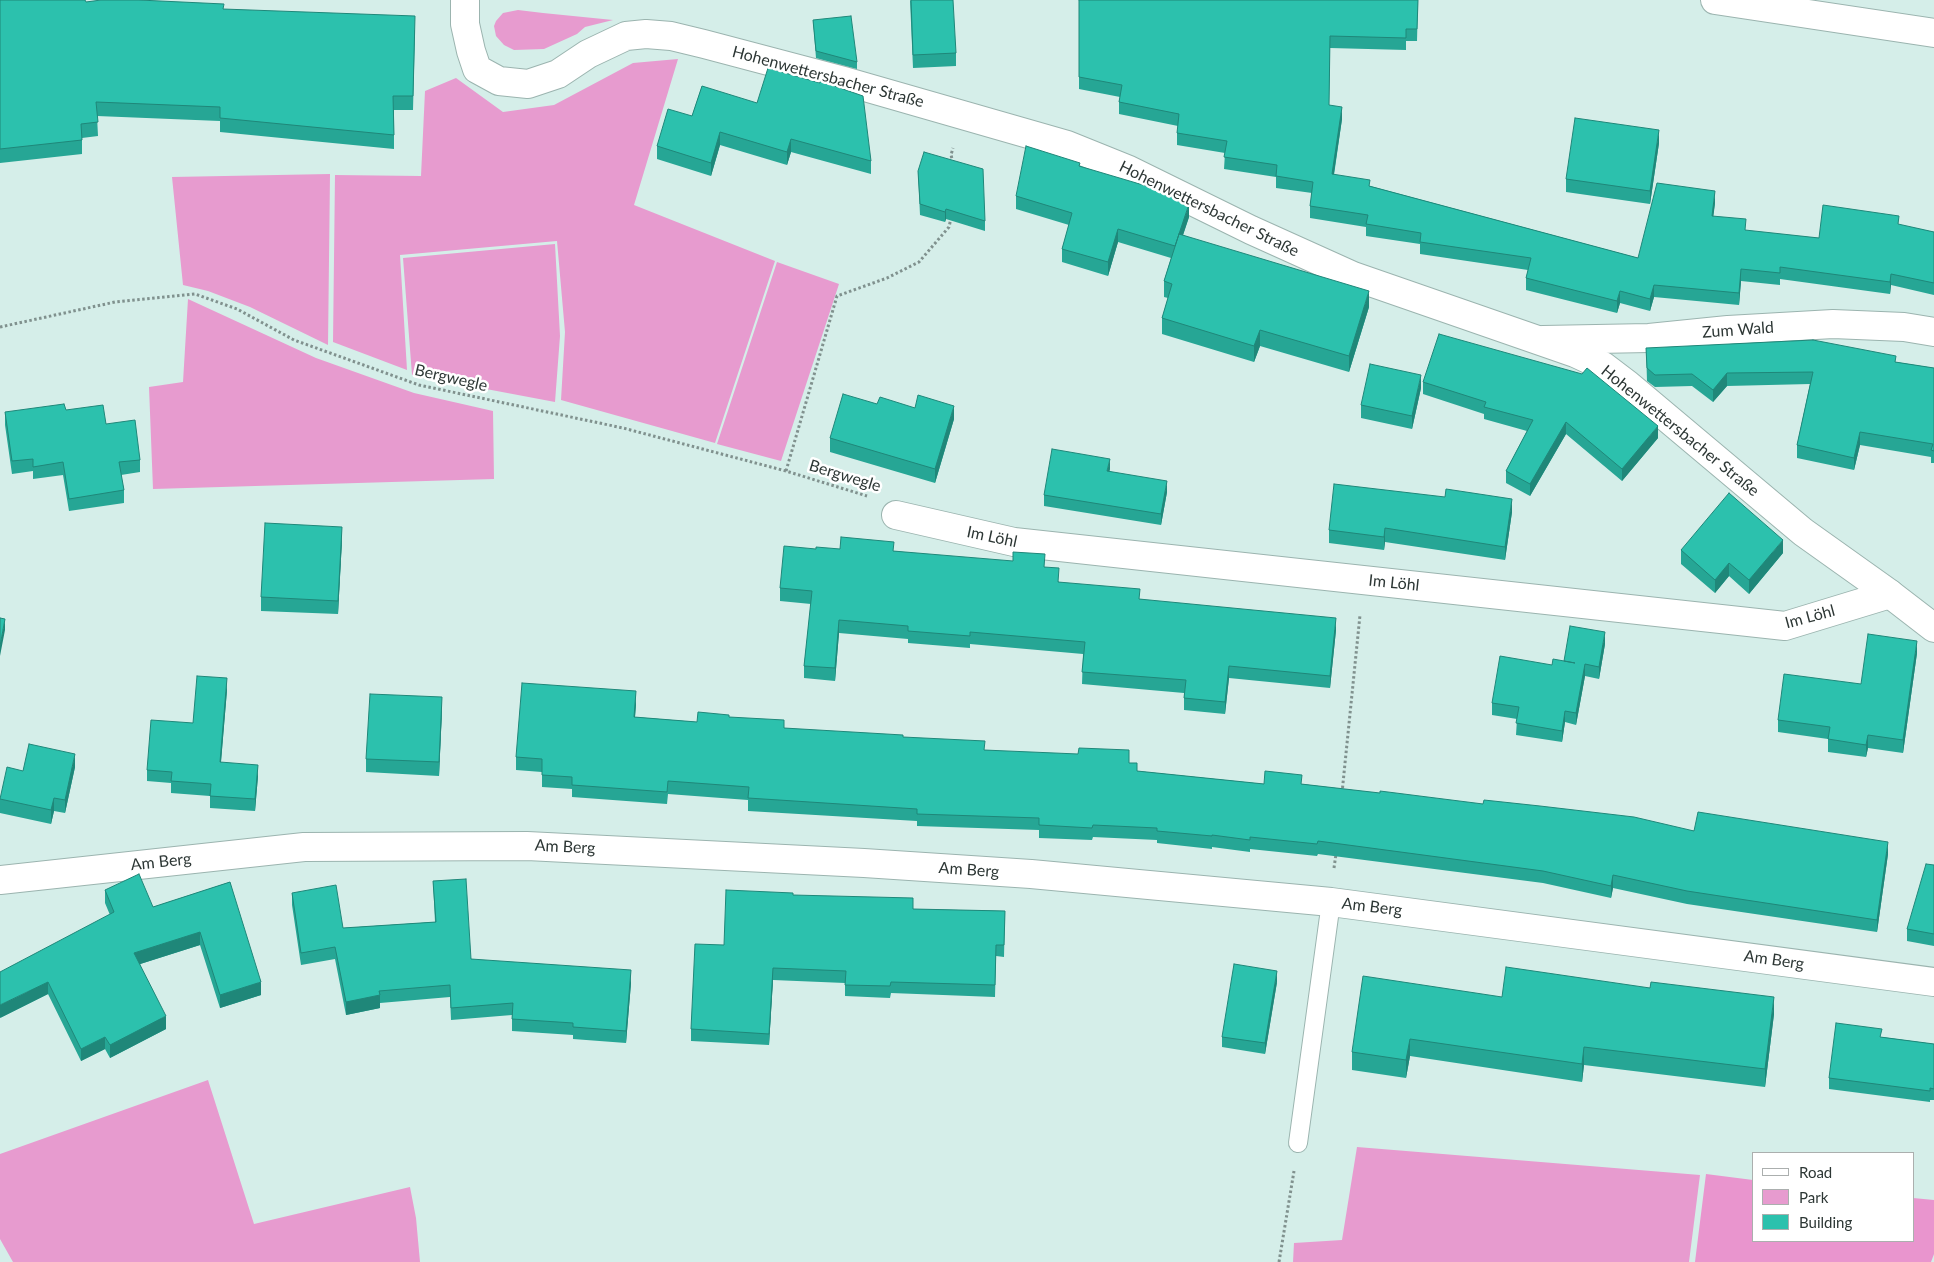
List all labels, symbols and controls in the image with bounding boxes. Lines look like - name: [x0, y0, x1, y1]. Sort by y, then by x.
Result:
- street label: Hohenwettersbacher Straße: [730, 42, 926, 112]
- street label: Hohenwettersbacher Straße: [1116, 157, 1302, 261]
- street label: Zum Wald: [1702, 318, 1774, 342]
- street label: Bergwegle: [413, 360, 489, 396]
- street label: Hohenwettersbacher Straße: [1597, 361, 1763, 501]
- street label: Bergwegle: [807, 456, 883, 496]
- street label: Im Löhl: [965, 522, 1019, 552]
- street label: Im Löhl: [1368, 571, 1420, 595]
- street label: Im Löhl: [1783, 601, 1837, 633]
- street label: Am Berg: [534, 836, 596, 858]
- street label: Am Berg: [130, 849, 192, 875]
- street label: Am Berg: [938, 858, 1000, 882]
- street label: Am Berg: [1341, 894, 1403, 920]
- street label: Am Berg: [1743, 946, 1805, 974]
- legend: [1752, 1152, 1914, 1242]
- text: Road: [1799, 1163, 1832, 1181]
- text: Park: [1799, 1188, 1828, 1206]
- text: Building: [1799, 1213, 1852, 1231]

